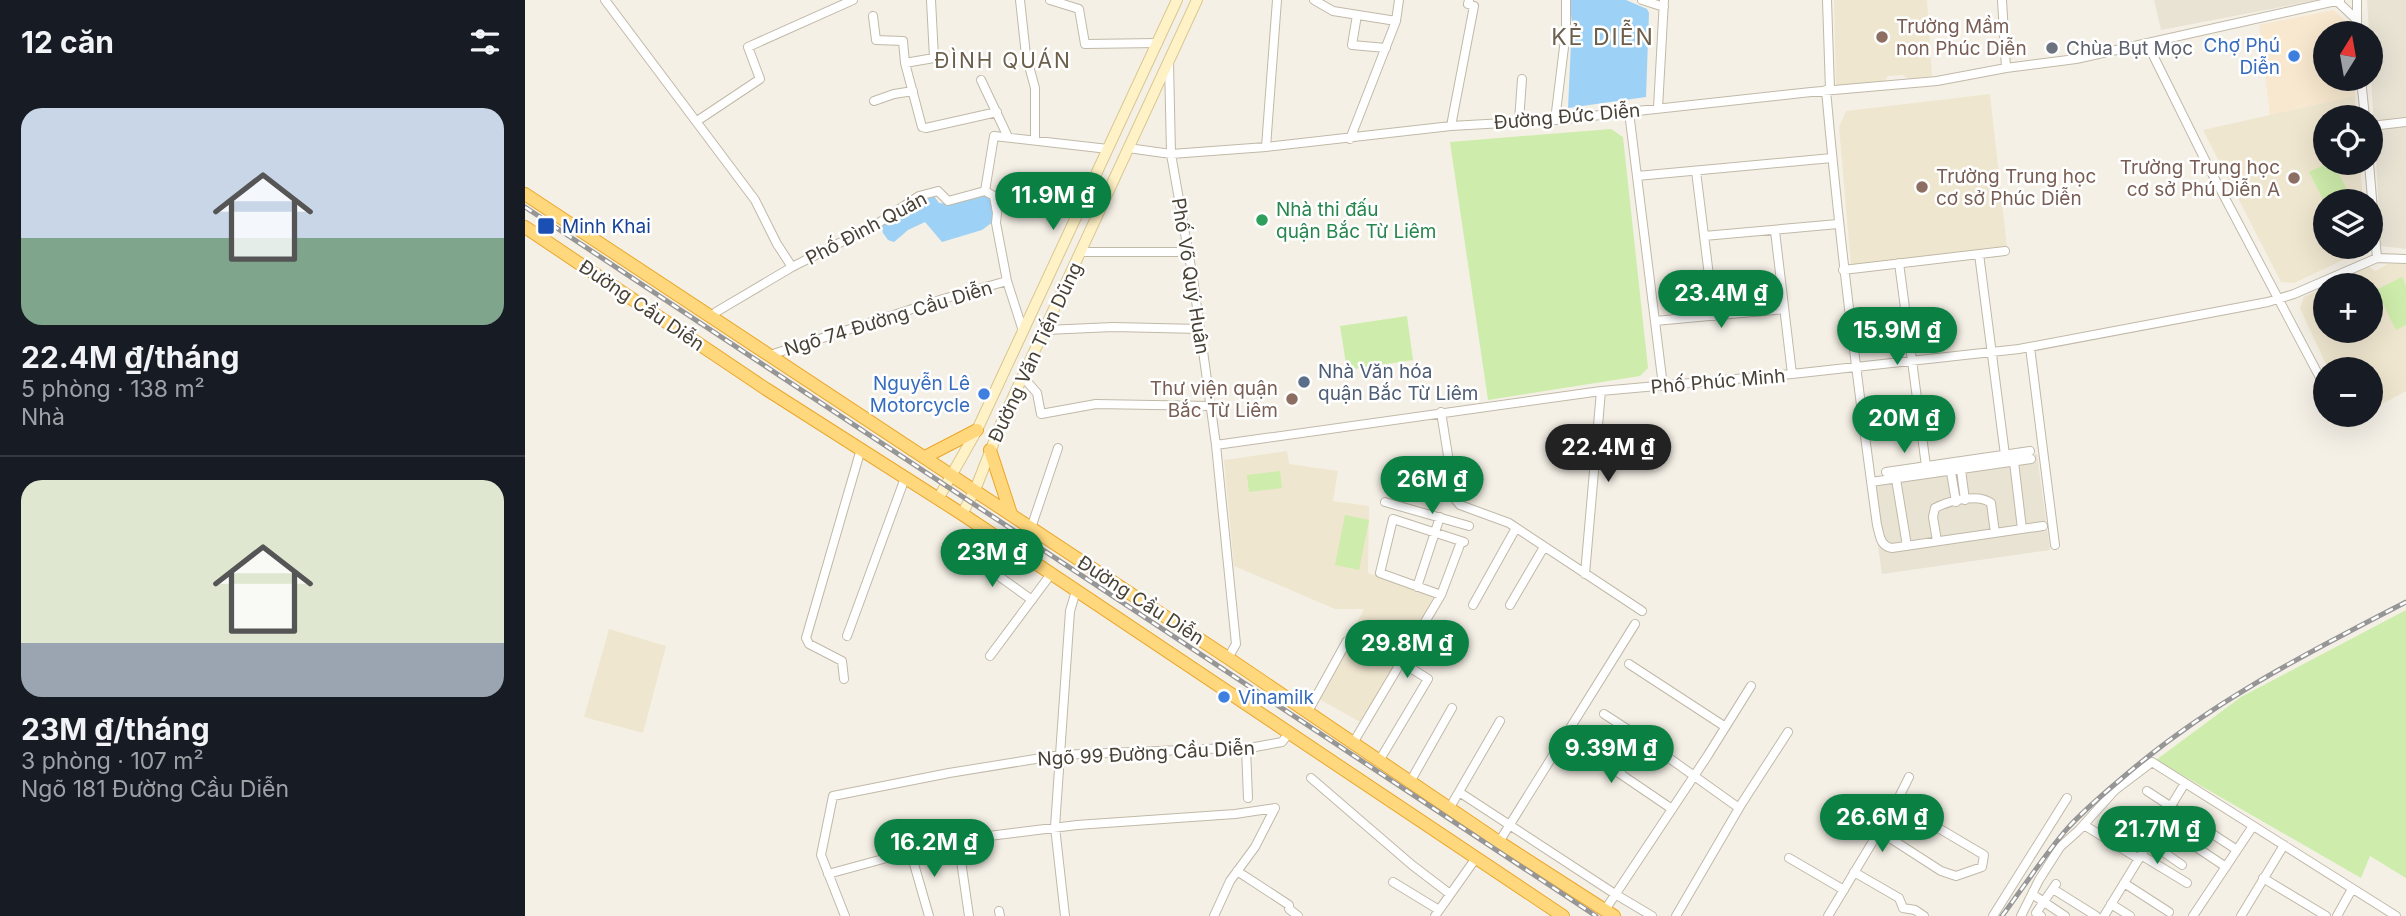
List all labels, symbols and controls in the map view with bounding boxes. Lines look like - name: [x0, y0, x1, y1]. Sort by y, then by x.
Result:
- place label: Trường Mầm non Phúc Diễn: [1896, 15, 2027, 60]
- district label: KẺ DIỄN: [1551, 19, 1655, 51]
- north arrow: [2313, 21, 2383, 91]
- map controls: [2313, 21, 2383, 427]
- icon: filters: [466, 23, 504, 61]
- text: 12 căn: [21, 24, 114, 60]
- marker: Trường Mầm non Phúc Diễn: [1874, 29, 1890, 45]
- place label: Chợ Phú Diễn: [2204, 34, 2280, 79]
- place label: Chùa Bụt Mọc: [2066, 37, 2193, 60]
- marker: Chùa Bụt Mọc: [2044, 40, 2060, 56]
- district label: ĐÌNH QUÁN: [934, 47, 1072, 73]
- marker: Chợ Phú Diễn: [2286, 48, 2302, 64]
- street label: Đường Đức Diễn: [1493, 99, 1641, 134]
- button: locate: [2313, 105, 2383, 175]
- icon: home: [200, 154, 326, 280]
- place label: Trường Trung học cơ sở Phú Diễn A: [2120, 156, 2280, 201]
- place label: Trường Trung học cơ sở Phúc Diễn: [1936, 165, 2096, 210]
- marker: Trường Trung học cơ sở Phú Diễn A: [2286, 170, 2302, 186]
- pin: 11.9M ₫: [988, 173, 1118, 232]
- marker: Trường Trung học cơ sở Phúc Diễn: [1914, 179, 1930, 195]
- text: 11.9M ₫: [1011, 181, 1095, 209]
- street label: Phố Đình Quán: [802, 187, 931, 270]
- button: layers: [2313, 189, 2383, 259]
- street label: Phố Võ Quý Huân: [1167, 196, 1214, 356]
- place label: Nhà thi đấu quận Bắc Từ Liêm: [1276, 198, 1436, 243]
- marker: Nhà thi đấu quận Bắc Từ Liêm: [1254, 212, 1270, 228]
- place label: Minh Khai: [562, 215, 651, 238]
- marker: Minh Khai: [536, 216, 556, 236]
- street label: Đường Cầu Diễn: [575, 255, 709, 356]
- street label: Đường Văn Tiến Dũng: [984, 258, 1087, 446]
- pin: 23.4M ₫: [1656, 270, 1786, 330]
- button: +: [2313, 273, 2383, 343]
- street label: Ngõ 74 Đường Cầu Diễn: [781, 276, 995, 361]
- text: 23.4M ₫: [1674, 279, 1768, 307]
- pin: 15.9M ₫: [1832, 308, 1962, 367]
- text: 15.9M ₫: [1853, 316, 1941, 344]
- text: 22.4M ₫/tháng: [21, 339, 240, 375]
- button: −: [2313, 357, 2383, 427]
- place label: Nhà Văn hóa quận Bắc Từ Liêm: [1318, 360, 1478, 405]
- street label: Phố Phúc Minh: [1650, 364, 1786, 399]
- place label: Nguyễn Lê Motorcycle: [870, 372, 970, 417]
- marker: Nhà Văn hóa quận Bắc Từ Liêm: [1296, 374, 1312, 390]
- text: 5 phòng · 138 m²: [21, 375, 205, 403]
- place label: Thư viện quận Bắc Từ Liêm: [1150, 377, 1278, 422]
- marker: Nguyễn Lê Motorcycle: [976, 386, 992, 402]
- marker: Thư viện quận Bắc Từ Liêm: [1284, 391, 1300, 407]
- pin: 20M ₫: [1855, 396, 1953, 455]
- text: Nhà: [21, 403, 65, 431]
- text: 20M ₫: [1868, 404, 1940, 432]
- pin: 22.4M ₫: [1543, 424, 1673, 484]
- text: 22.4M ₫: [1561, 433, 1655, 461]
- pin: 26M ₫: [1383, 456, 1481, 516]
- text: 26M ₫: [1397, 465, 1467, 493]
- icon: home: [200, 526, 326, 652]
- pin: 23M ₫: [943, 530, 1041, 589]
- text: 23M ₫: [957, 538, 1027, 566]
- street label: Đường Cầu Diễn: [1073, 551, 1208, 650]
- pin: 29.8M ₫: [1342, 620, 1472, 680]
- text: 29.8M ₫: [1361, 629, 1453, 657]
- place label: Vinamilk: [1238, 686, 1314, 709]
- marker: Vinamilk: [1216, 689, 1232, 705]
- text: 23M ₫/tháng: [21, 711, 210, 747]
- pin: 9.39M ₫: [1546, 726, 1676, 785]
- text: 9.39M ₫: [1565, 734, 1657, 762]
- street label: Ngõ 99 Đường Cầu Diễn: [1037, 736, 1255, 771]
- text: 3 phòng · 107 m²: [21, 747, 204, 775]
- text: Ngõ 181 Đường Cầu Diễn: [21, 775, 289, 803]
- pin: 26.6M ₫: [1817, 794, 1947, 854]
- text: 26.6M ₫: [1836, 803, 1928, 831]
- pin: 21.7M ₫: [2092, 806, 2222, 866]
- text: 21.7M ₫: [2114, 815, 2200, 843]
- pin: 16.2M ₫: [869, 820, 999, 879]
- text: 16.2M ₫: [890, 828, 978, 856]

